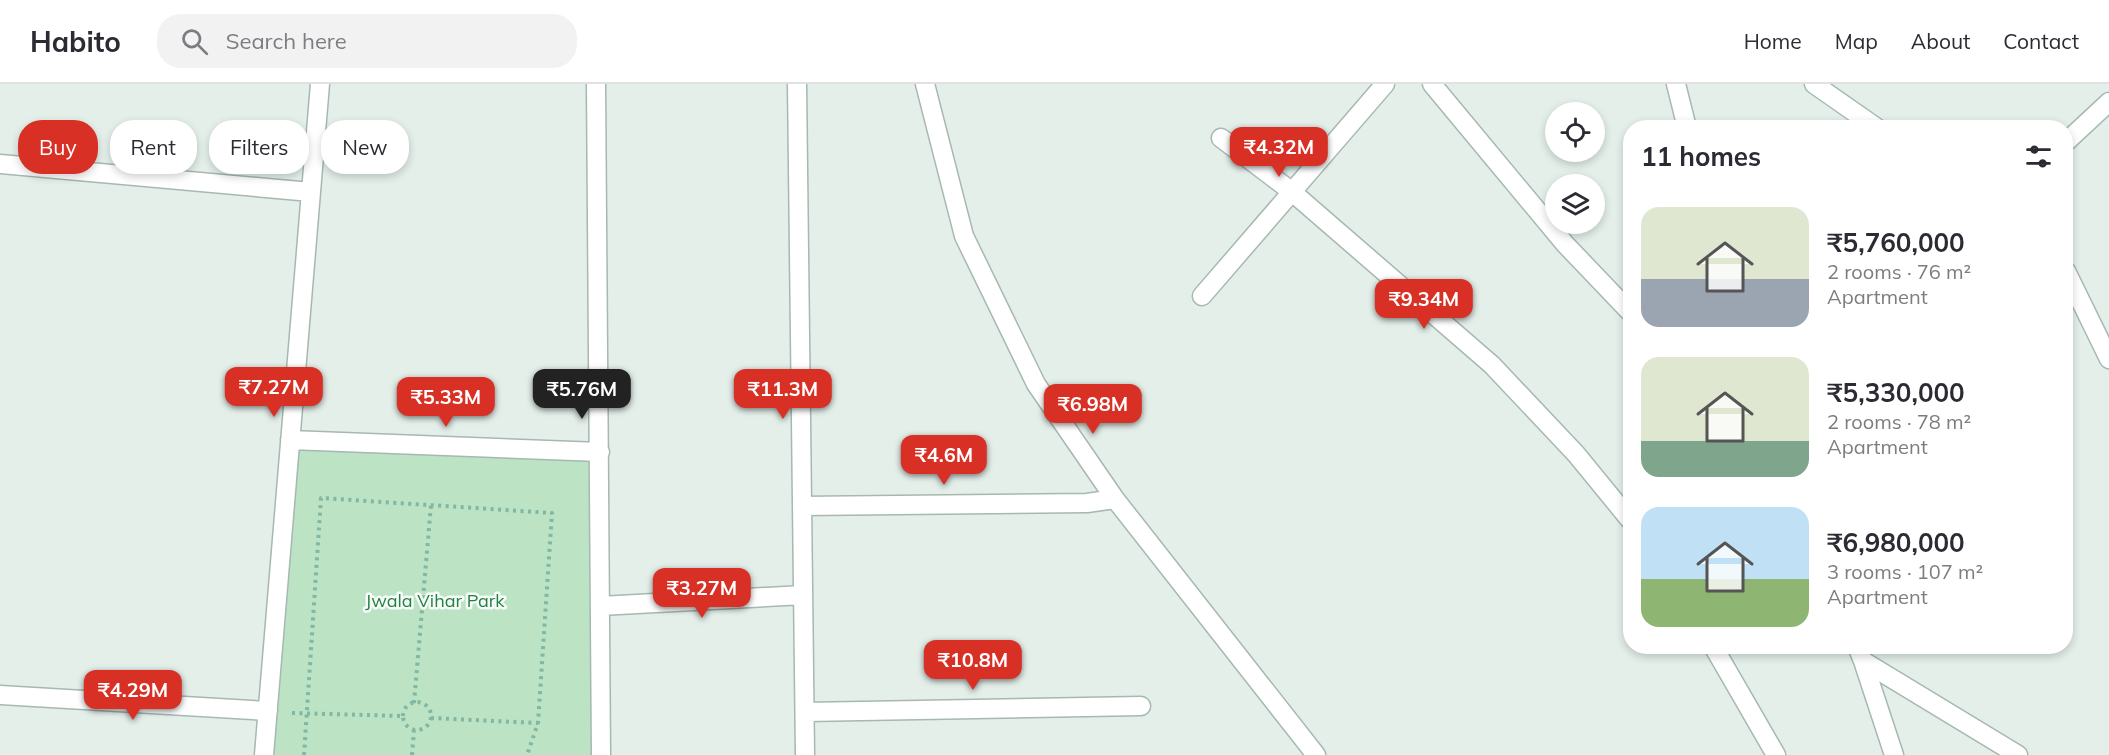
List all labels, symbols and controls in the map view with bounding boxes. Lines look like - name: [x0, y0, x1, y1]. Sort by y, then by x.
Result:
- search box: [157, 14, 577, 68]
- text: Habito: [30, 24, 121, 59]
- icon: search: [178, 25, 211, 58]
- text: Search here: [226, 27, 347, 55]
- text: Home: [1744, 28, 1802, 54]
- text: Map: [1835, 28, 1878, 54]
- text: About: [1911, 28, 1970, 54]
- text: Contact: [2003, 28, 2079, 54]
- map controls: [1545, 102, 1605, 234]
- button: locate: [1545, 102, 1605, 162]
- chip: Buy: [18, 120, 98, 174]
- chip: Rent: [110, 120, 197, 174]
- chip: Filters: [209, 120, 309, 174]
- chip: New: [321, 120, 409, 174]
- pin: ₹4.32M: [1230, 127, 1328, 178]
- text: ₹4.32M: [1244, 134, 1314, 159]
- text: 11 homes: [1641, 140, 1761, 173]
- icon: filters: [2022, 140, 2055, 173]
- button: layers: [1545, 174, 1605, 234]
- text: ₹5,760,000: [1827, 226, 1965, 259]
- icon: home: [1689, 231, 1761, 303]
- text: 2 rooms · 76 m²: [1827, 259, 1971, 284]
- pin: ₹9.34M: [1375, 279, 1473, 330]
- text: Apartment: [1827, 284, 1928, 309]
- text: ₹9.34M: [1389, 286, 1459, 311]
- pin: ₹7.27M: [225, 367, 323, 418]
- pin: ₹5.76M: [533, 369, 631, 420]
- pin: ₹11.3M: [734, 369, 832, 420]
- text: ₹7.27M: [239, 374, 309, 399]
- text: ₹5.76M: [547, 376, 617, 401]
- text: ₹11.3M: [748, 376, 818, 401]
- text: ₹5,330,000: [1827, 376, 1965, 409]
- pin: ₹5.33M: [397, 377, 495, 428]
- icon: home: [1689, 381, 1761, 453]
- text: ₹5.33M: [411, 384, 481, 409]
- pin: ₹6.98M: [1044, 384, 1142, 435]
- text: ₹6.98M: [1058, 391, 1128, 416]
- text: 2 rooms · 78 m²: [1827, 409, 1971, 434]
- text: Apartment: [1827, 434, 1928, 459]
- pin: ₹4.6M: [902, 435, 986, 486]
- text: ₹4.6M: [915, 442, 973, 467]
- text: ₹6,980,000: [1827, 526, 1965, 559]
- icon: home: [1689, 531, 1761, 603]
- text: 3 rooms · 107 m²: [1827, 559, 1983, 584]
- pin: ₹3.27M: [653, 568, 751, 619]
- text: ₹3.27M: [667, 575, 737, 600]
- text: Apartment: [1827, 584, 1928, 609]
- park label: Jwala Vihar Park: [365, 589, 505, 612]
- pin: ₹10.8M: [924, 640, 1022, 691]
- text: ₹10.8M: [938, 647, 1008, 672]
- pin: ₹4.29M: [84, 670, 182, 721]
- text: ₹4.29M: [98, 677, 168, 702]

